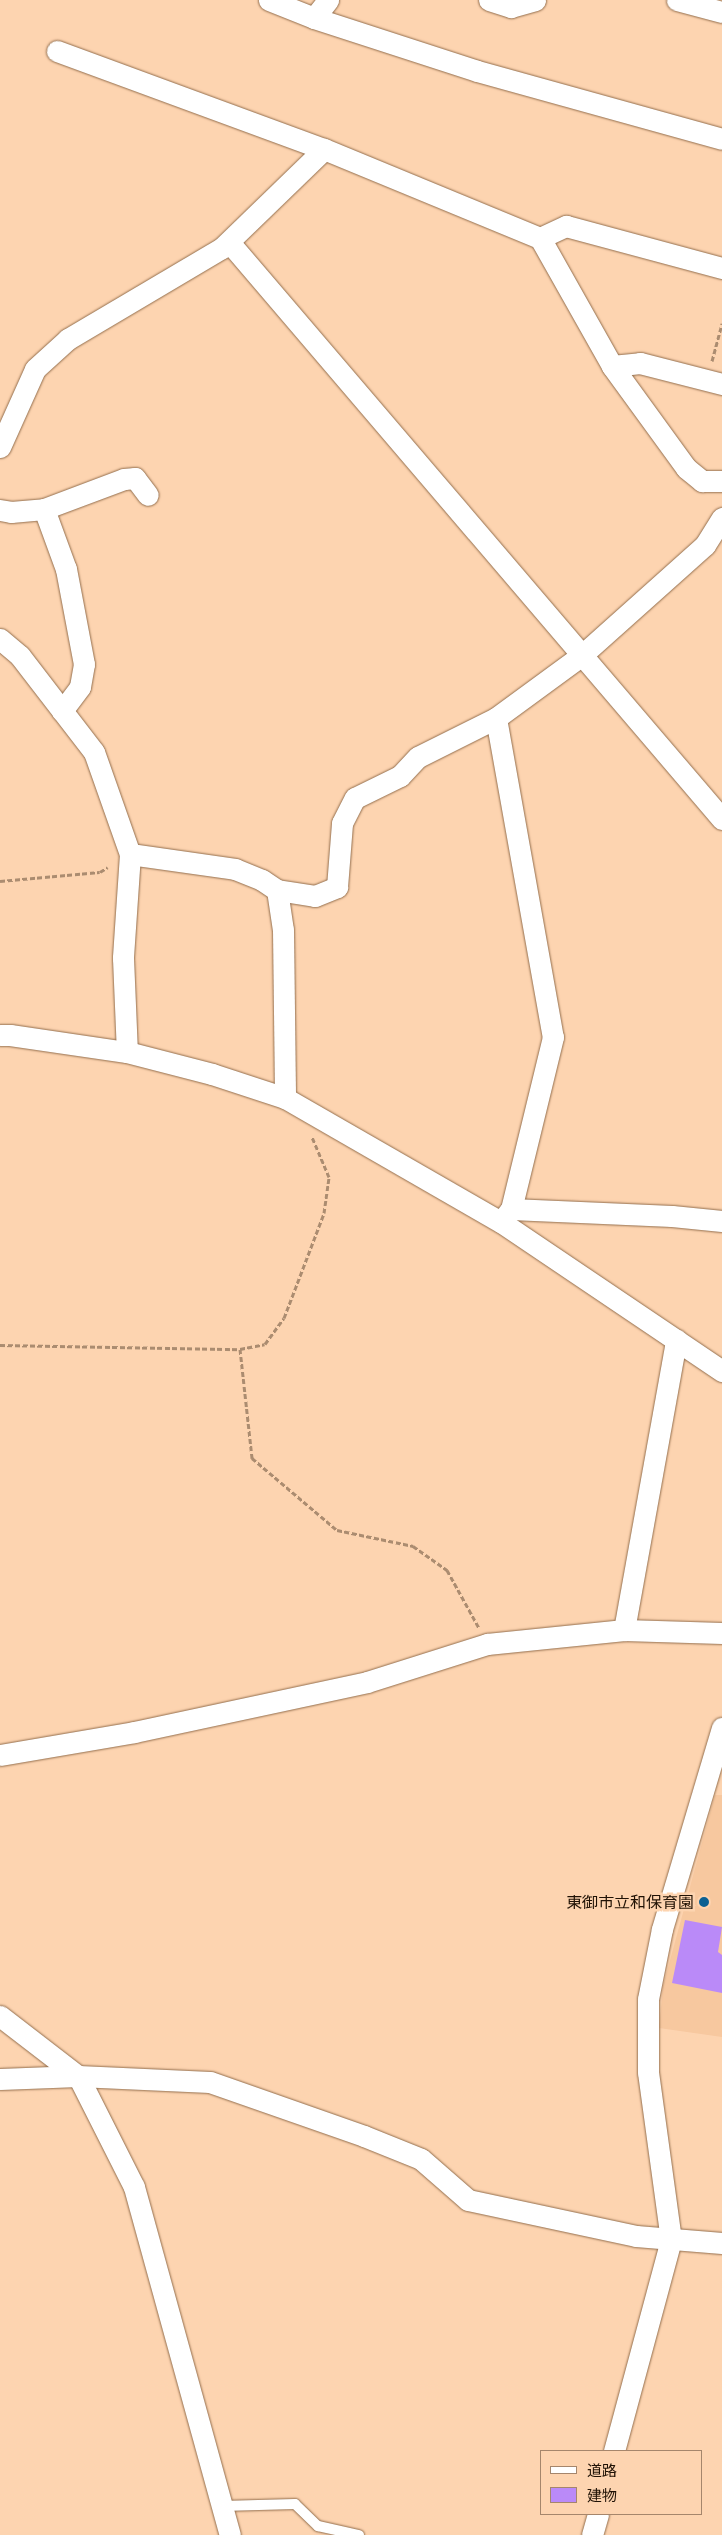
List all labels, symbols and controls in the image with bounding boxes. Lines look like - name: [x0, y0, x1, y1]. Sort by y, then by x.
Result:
- place label: 東御市立和保育園: [566, 1892, 694, 1912]
- marker: 東御市立和保育園: [698, 1896, 710, 1908]
- legend: [540, 2450, 702, 2515]
- text: 道路: [587, 2461, 617, 2479]
- text: 建物: [587, 2486, 617, 2504]

